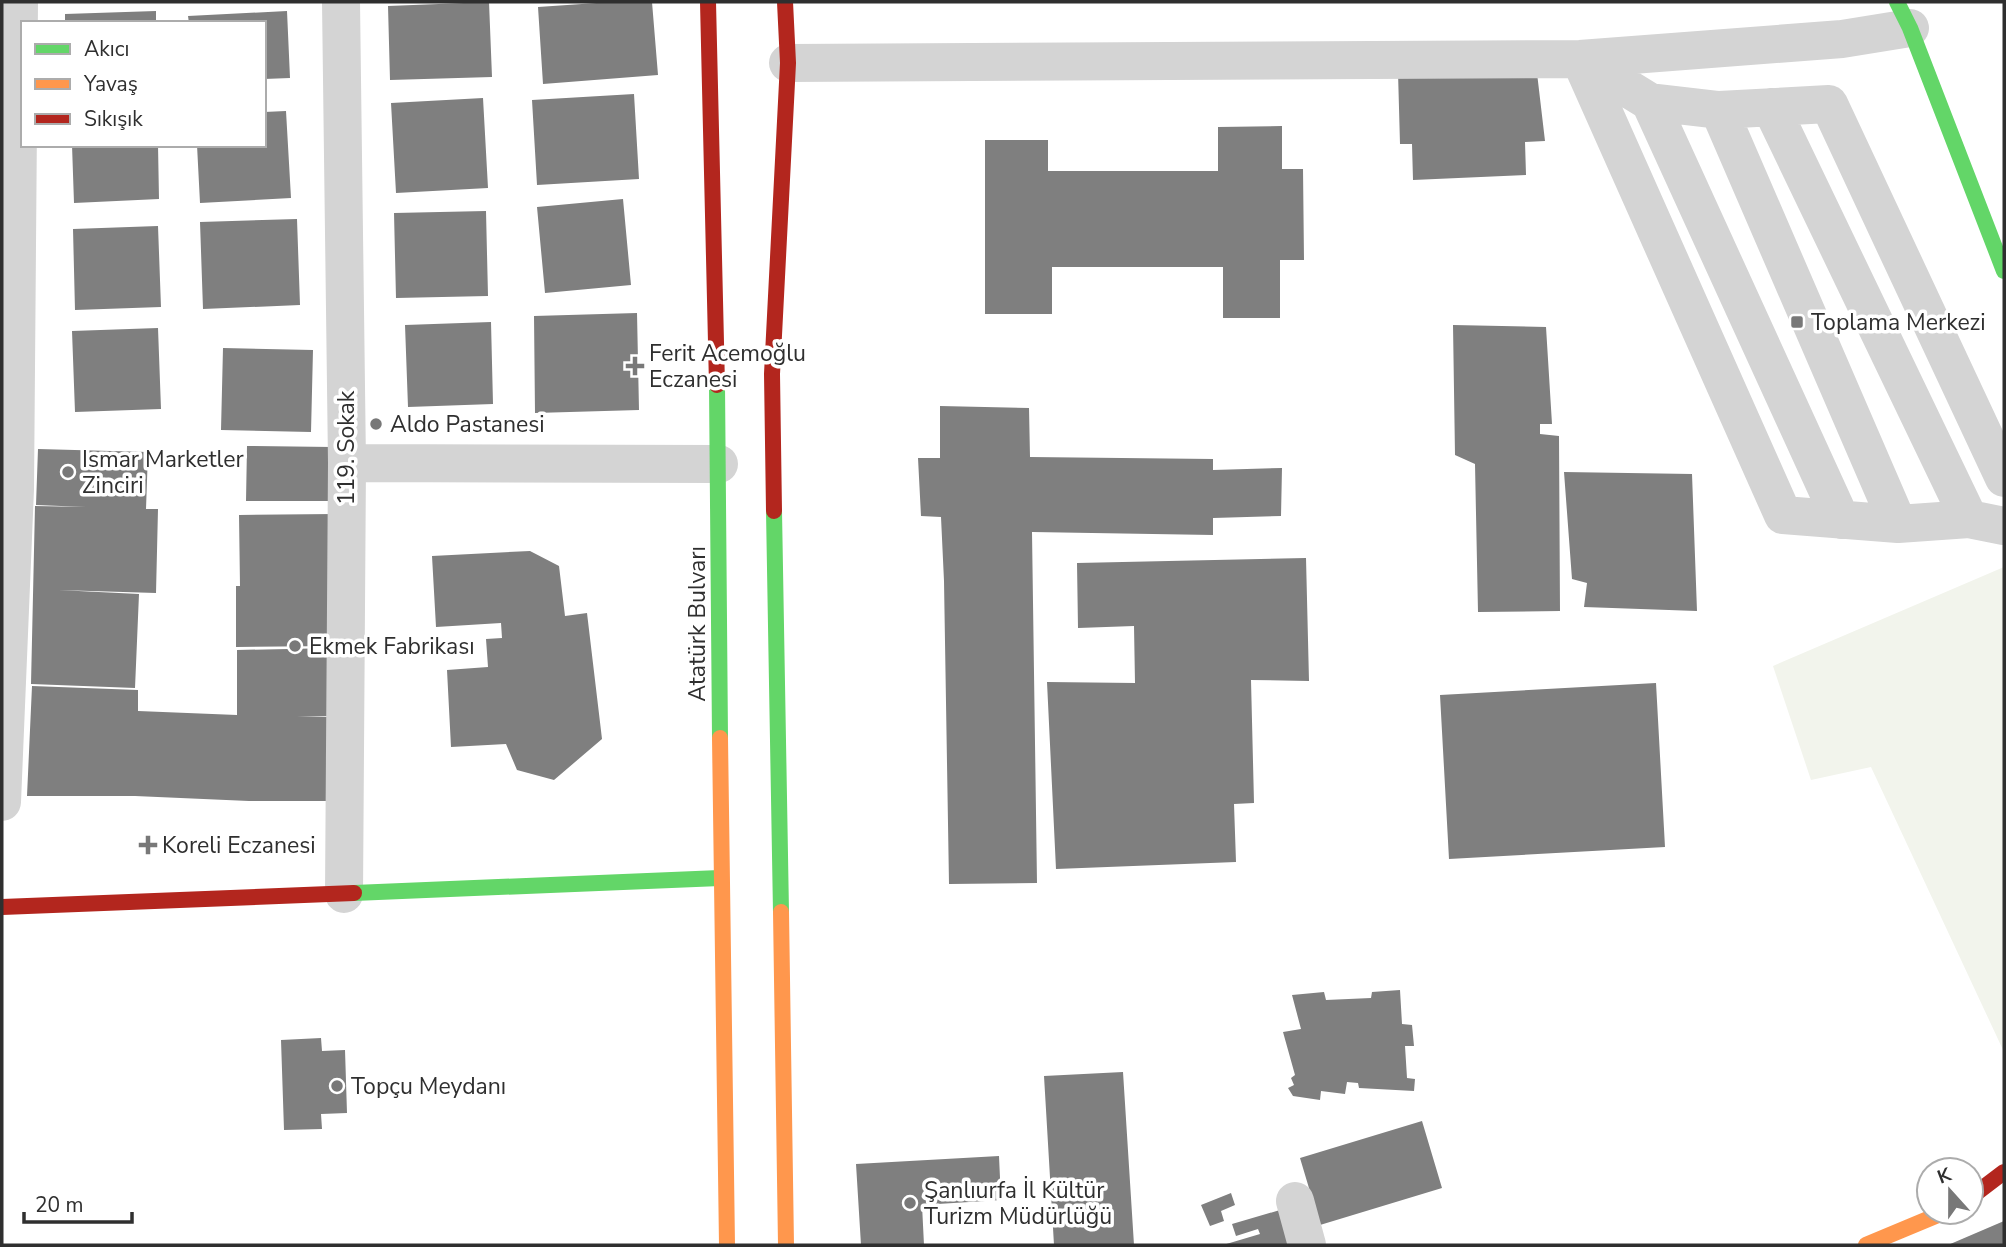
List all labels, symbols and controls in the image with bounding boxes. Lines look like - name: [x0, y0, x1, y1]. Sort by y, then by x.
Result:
- legend: [21, 21, 266, 147]
- text: Akıcı: [84, 35, 129, 63]
- text: Yavaş: [83, 70, 138, 98]
- text: Sıkışık: [84, 105, 143, 133]
- place label: Toplama Merkezi: [1811, 307, 1986, 338]
- marker: Toplama Merkezi: [1789, 314, 1805, 330]
- place label: Ferit Acemoğlu Eczanesi: [649, 338, 806, 395]
- marker: Ferit Acemoğlu Eczanesi: [627, 358, 643, 374]
- street label: 119. Sokak: [331, 390, 362, 505]
- place label: Aldo Pastanesi: [390, 409, 545, 440]
- marker: Aldo Pastanesi: [368, 416, 384, 432]
- place label: Ismar Marketler Zinciri: [82, 444, 244, 501]
- marker: Ismar Marketler Zinciri: [60, 464, 76, 480]
- street label: Atatürk Bulvarı: [682, 546, 713, 702]
- place label: Ekmek Fabrikası: [309, 631, 475, 662]
- marker: Ekmek Fabrikası: [287, 638, 303, 654]
- place label: Koreli Eczanesi: [162, 830, 316, 861]
- marker: Koreli Eczanesi: [140, 837, 156, 853]
- place label: Topçu Meydanı: [351, 1071, 506, 1102]
- marker: Topçu Meydanı: [329, 1078, 345, 1094]
- north arrow: [1915, 1156, 1985, 1226]
- text: K: [1934, 1161, 1956, 1190]
- place label: Şanlıurfa İl Kültür Turizm Müdürlüğü: [924, 1175, 1112, 1232]
- scale bar: [24, 1180, 133, 1224]
- text: 20 m: [35, 1191, 84, 1219]
- marker: Şanlıurfa İl Kültür Turizm Müdürlüğü: [902, 1195, 918, 1211]

